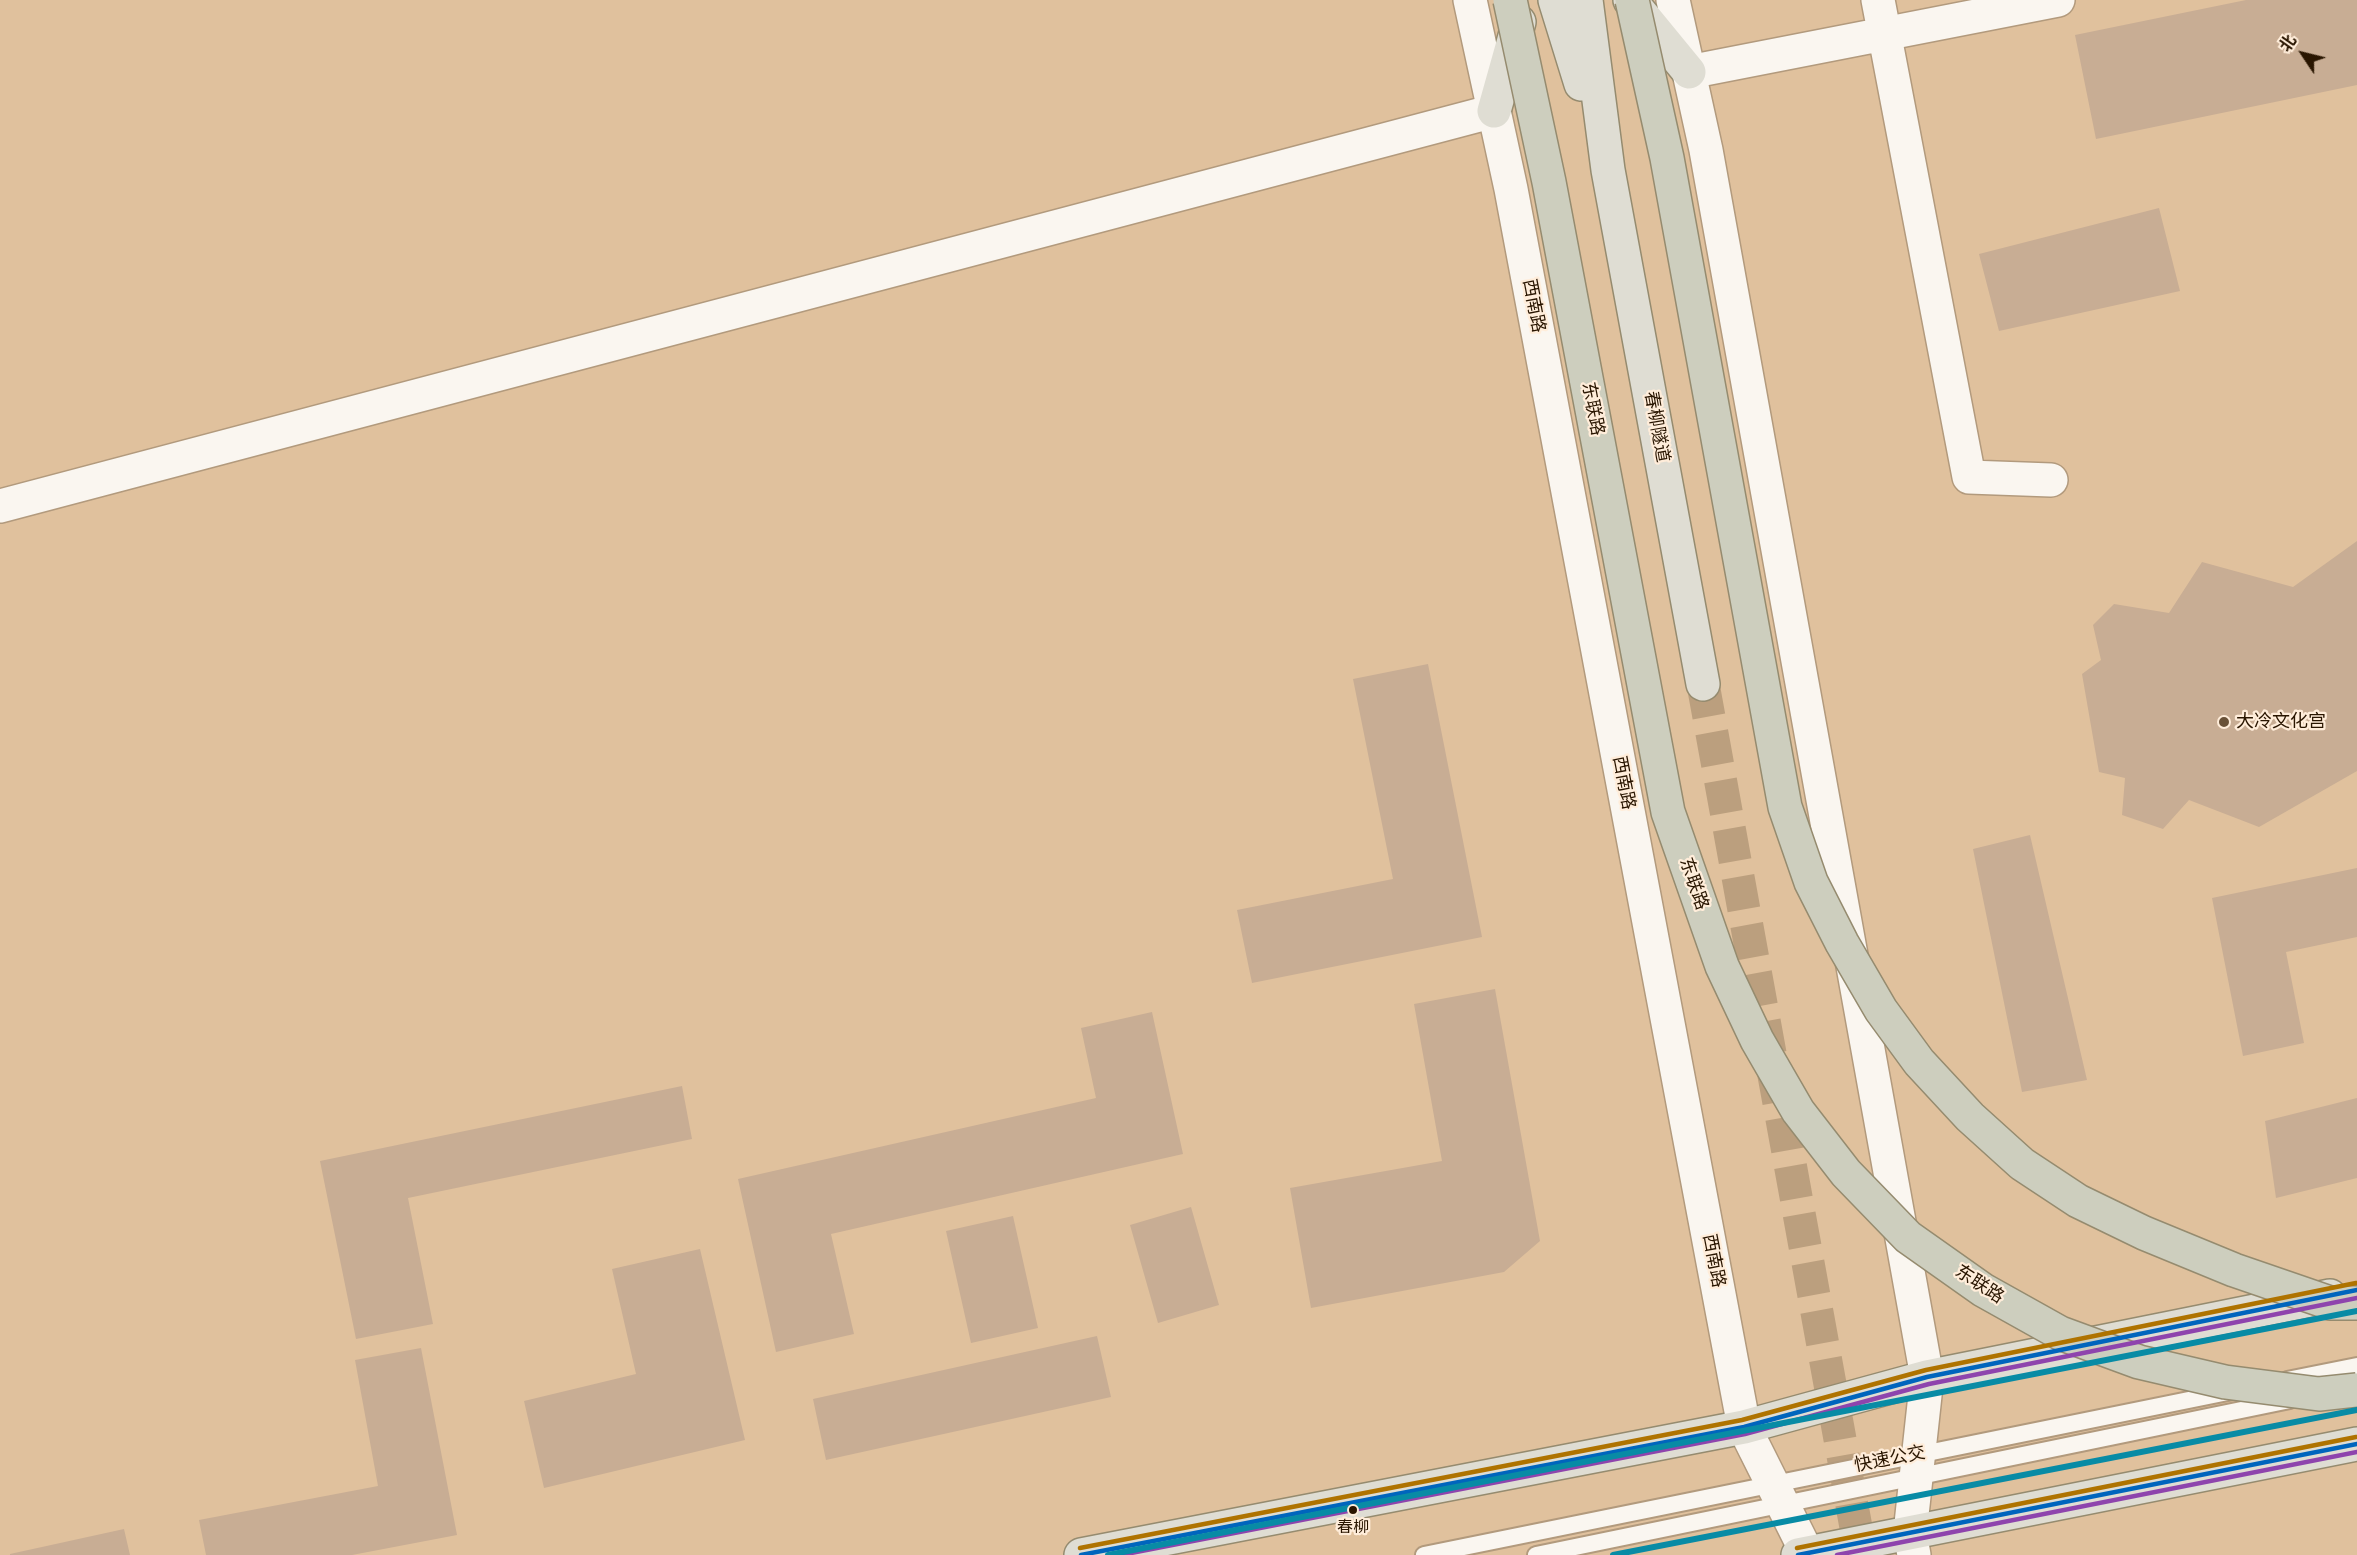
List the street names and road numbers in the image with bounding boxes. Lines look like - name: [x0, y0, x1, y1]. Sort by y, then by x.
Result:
- street label: 西南路: [1517, 277, 1549, 335]
- street label: 东联路: [1576, 380, 1608, 438]
- street label: 春柳隧道: [1639, 390, 1673, 464]
- street label: 西南路: [1607, 754, 1639, 812]
- street label: 东联路: [1674, 855, 1712, 913]
- street label: 西南路: [1697, 1232, 1729, 1290]
- street label: 东联路: [1950, 1261, 2008, 1309]
- street label: 快速公交: [1853, 1443, 1927, 1477]

